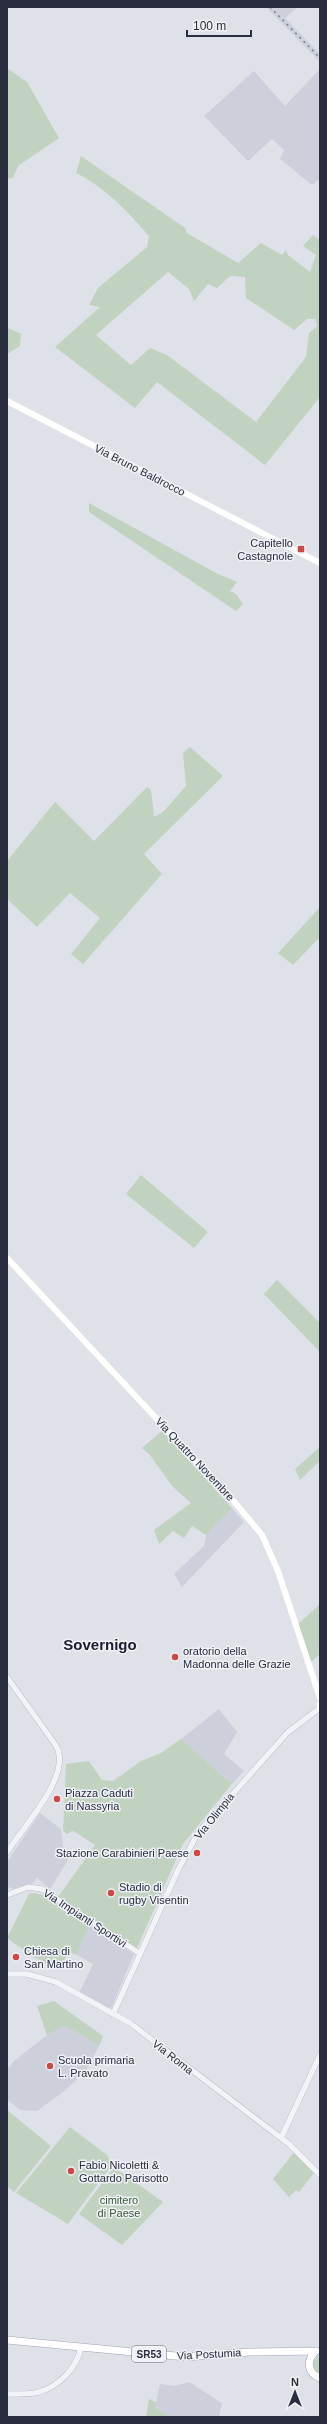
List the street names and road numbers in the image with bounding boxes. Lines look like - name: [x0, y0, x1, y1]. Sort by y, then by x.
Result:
- street label: Via Bruno Baldrocco: [93, 442, 187, 498]
- street label: Via Quattro Novembre: [153, 1415, 237, 1503]
- street label: Via Olimpia: [192, 1790, 237, 1842]
- street label: Via Impianti Sportivi: [41, 1887, 129, 1949]
- street label: Via Roma: [150, 2037, 196, 2077]
- road number: SR53: [132, 2346, 166, 2362]
- street label: Via Postumia: [176, 2346, 242, 2362]

